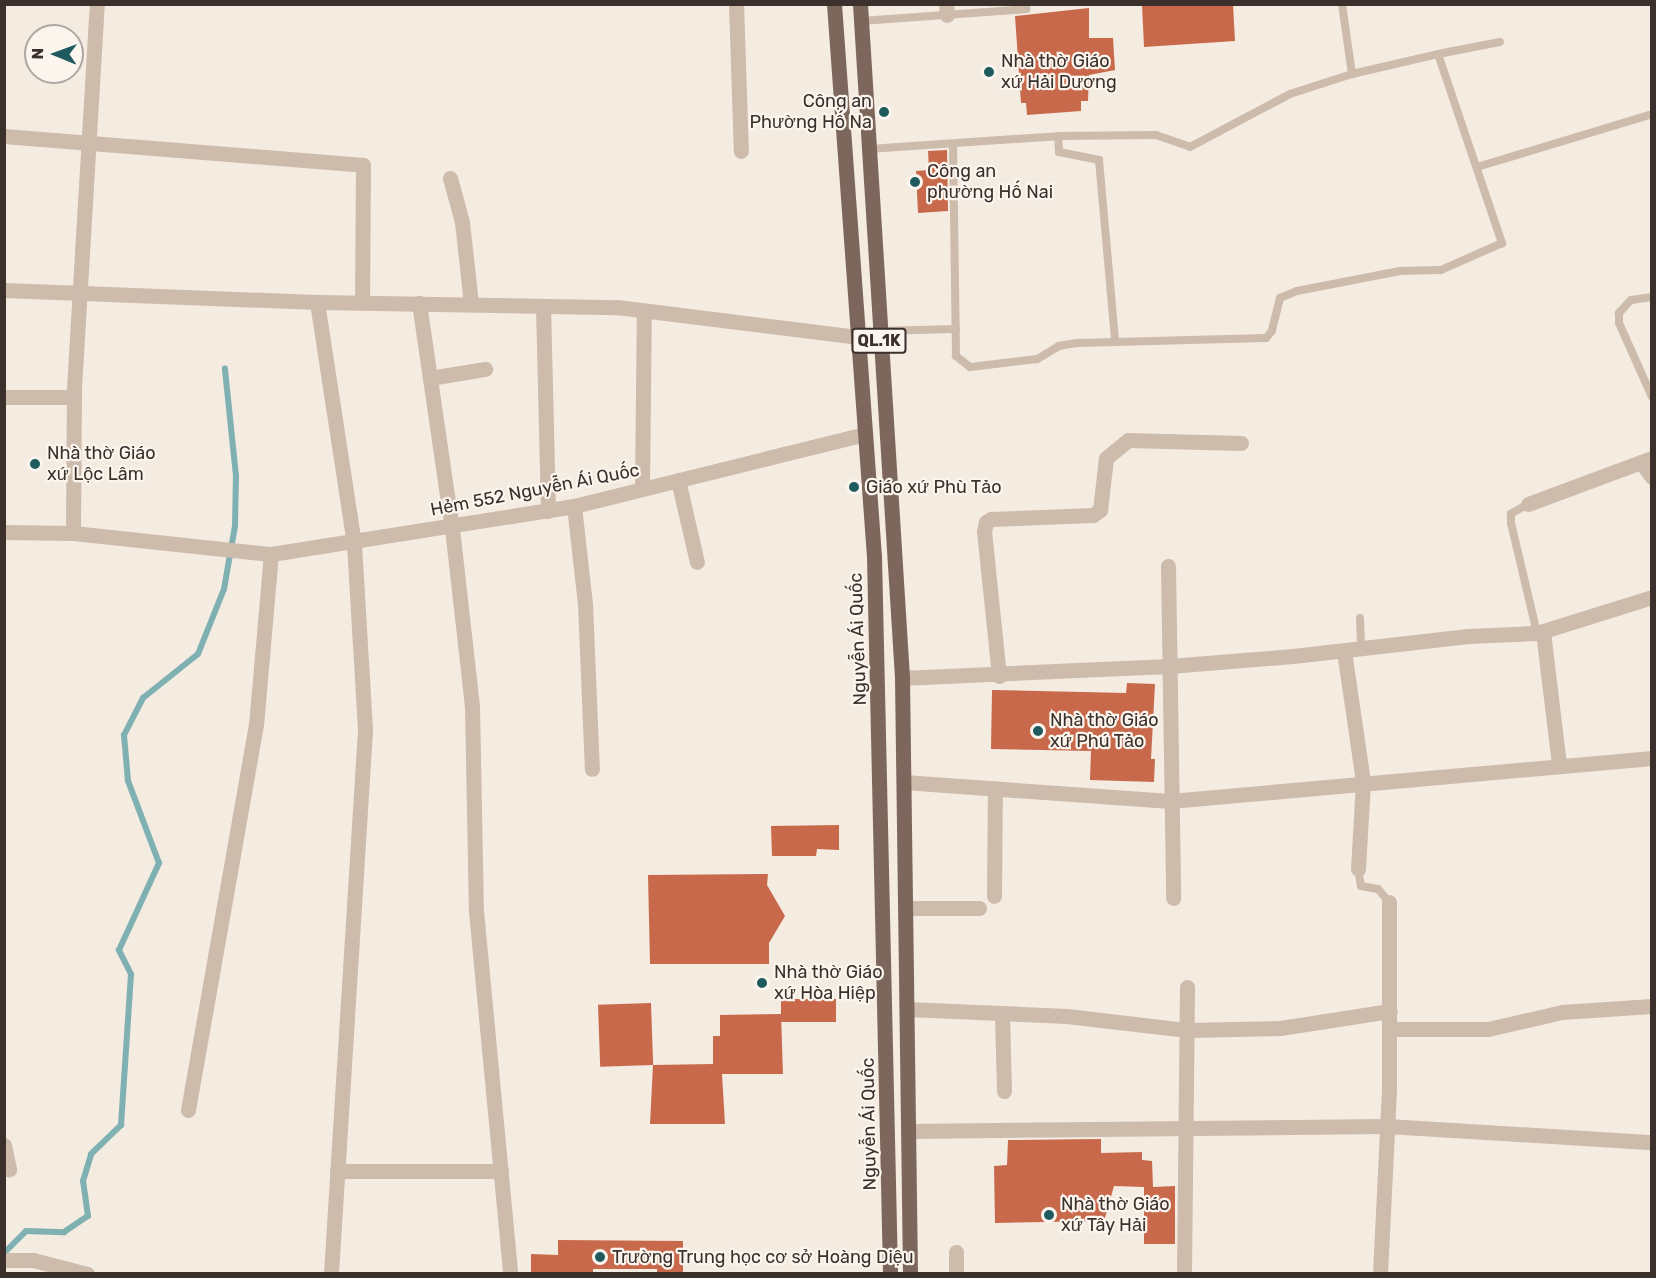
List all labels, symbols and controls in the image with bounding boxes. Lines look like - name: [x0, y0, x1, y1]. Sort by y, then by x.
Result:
- north arrow: [24, 24, 84, 84]
- text: N: [28, 48, 47, 60]
- place label: Nhà thờ Giáo xứ Hải Dương: [1001, 51, 1117, 94]
- marker: Nhà thờ Giáo xứ Hải Dương: [982, 65, 996, 79]
- place label: Công an Phường Hố Na: [750, 91, 872, 134]
- marker: Công an Phường Hố Na: [877, 105, 891, 119]
- place label: Công an phường Hố Nai: [927, 161, 1053, 204]
- marker: Công an phường Hố Nai: [908, 175, 922, 189]
- road number: QL.1K: [850, 328, 908, 354]
- place label: Nhà thờ Giáo xứ Lộc Lâm: [47, 443, 156, 486]
- marker: Nhà thờ Giáo xứ Lộc Lâm: [28, 457, 42, 471]
- street label: Hẻm 552 Nguyễn Ái Quốc: [428, 459, 642, 521]
- place label: Giáo xứ Phù Tảo: [866, 476, 1002, 498]
- marker: Giáo xứ Phù Tảo: [847, 480, 861, 494]
- street label: Nguyễn Ái Quốc: [845, 572, 871, 706]
- place label: Nhà thờ Giáo xứ Phú Tảo: [1050, 710, 1159, 752]
- marker: Nhà thờ Giáo xứ Phú Tảo: [1031, 724, 1045, 738]
- place label: Nhà thờ Giáo xứ Hòa Hiệp: [774, 962, 883, 1004]
- marker: Nhà thờ Giáo xứ Hòa Hiệp: [755, 976, 769, 990]
- street label: Nguyễn Ái Quốc: [857, 1057, 881, 1191]
- place label: Nhà thờ Giáo xứ Tây Hải: [1061, 1194, 1170, 1236]
- marker: Nhà thờ Giáo xứ Tây Hải: [1042, 1208, 1056, 1222]
- place label: Trường Trung học cơ sở Hoàng Diệu: [612, 1246, 914, 1268]
- marker: Trường Trung học cơ sở Hoàng Diệu: [593, 1250, 607, 1264]

